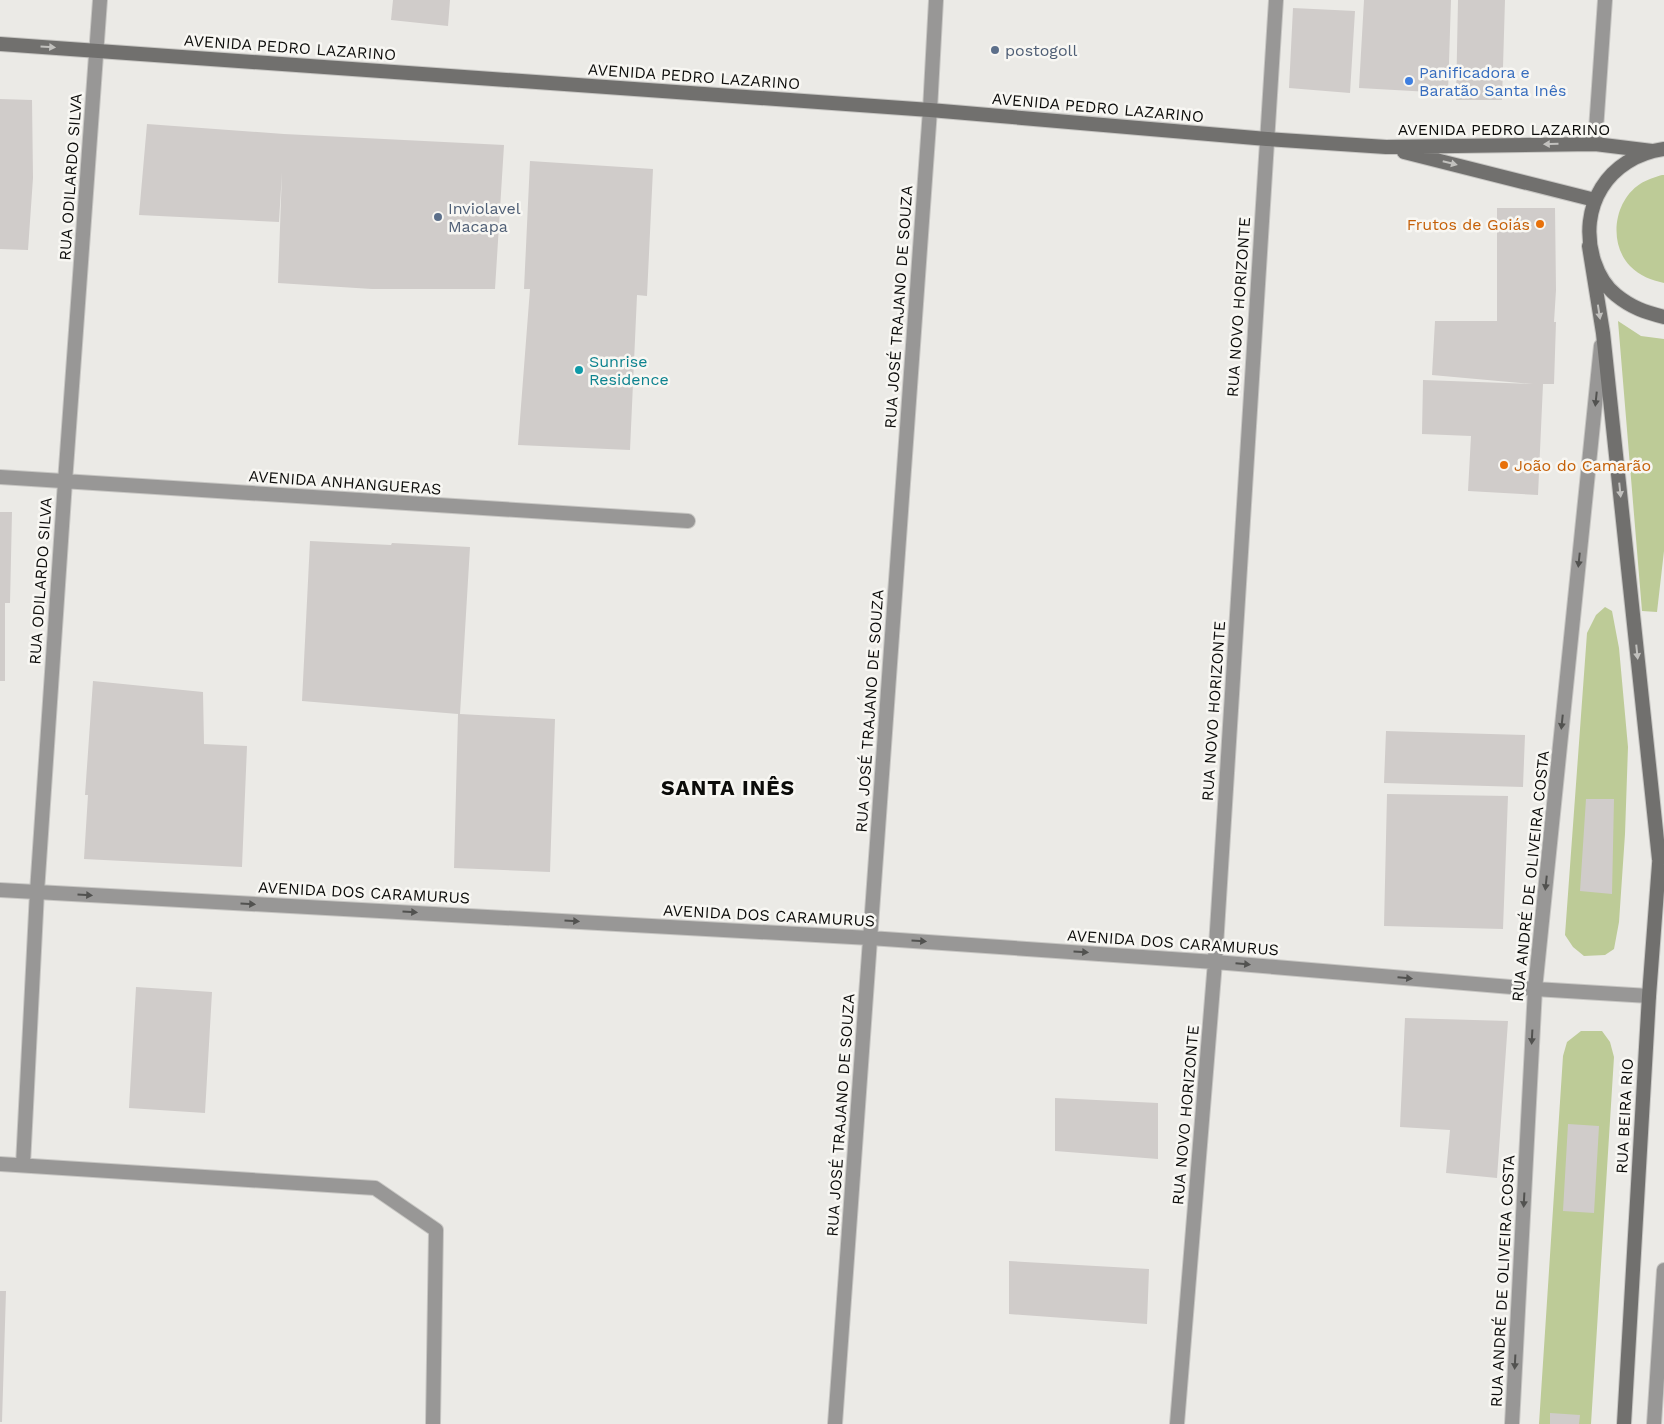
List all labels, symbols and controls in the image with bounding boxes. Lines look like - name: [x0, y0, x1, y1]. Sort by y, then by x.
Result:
- street label: AVENIDA PEDRO LAZARINO: [183, 31, 397, 64]
- place label: postogoll: [1005, 41, 1077, 60]
- one-way arrow: [41, 44, 57, 52]
- marker: postogoll: [989, 44, 1001, 56]
- street label: AVENIDA PEDRO LAZARINO: [587, 60, 801, 93]
- place label: Panificadora e Baratão Santa Inês: [1419, 63, 1566, 100]
- marker: Panificadora e Baratão Santa Inês: [1403, 75, 1415, 87]
- street label: AVENIDA PEDRO LAZARINO: [991, 89, 1205, 126]
- street label: RUA ODILARDO SILVA: [55, 92, 86, 261]
- street label: AVENIDA PEDRO LAZARINO: [1398, 120, 1610, 139]
- one-way arrow: [1543, 141, 1559, 149]
- one-way arrow: [1443, 159, 1458, 167]
- street label: RUA JOSÉ TRAJANO DE SOUZA: [881, 184, 917, 429]
- place label: Inviolavel Macapa: [448, 199, 521, 236]
- marker: Inviolavel Macapa: [432, 211, 444, 223]
- place label: Frutos de Goiás: [1407, 215, 1530, 234]
- street label: RUA NOVO HORIZONTE: [1223, 216, 1254, 398]
- marker: Frutos de Goiás: [1534, 218, 1546, 230]
- one-way arrow: [1596, 304, 1604, 320]
- place label: Sunrise Residence: [589, 352, 669, 389]
- marker: Sunrise Residence: [573, 364, 585, 376]
- one-way arrow: [1592, 391, 1600, 407]
- place label: João do Camarão: [1514, 456, 1651, 475]
- marker: João do Camarão: [1498, 459, 1510, 471]
- street label: AVENIDA ANHANGUERAS: [248, 466, 442, 499]
- one-way arrow: [1616, 483, 1624, 499]
- street label: RUA ODILARDO SILVA: [25, 496, 56, 665]
- one-way arrow: [1575, 552, 1583, 568]
- street label: RUA JOSÉ TRAJANO DE SOUZA: [852, 588, 888, 833]
- street label: RUA NOVO HORIZONTE: [1198, 620, 1229, 802]
- one-way arrow: [1633, 644, 1641, 660]
- one-way arrow: [1558, 714, 1566, 730]
- street label: RUA ANDRÉ DE OLIVEIRA COSTA: [1508, 749, 1553, 1003]
- district label: SANTA INÊS: [661, 775, 795, 800]
- one-way arrow: [1542, 876, 1550, 892]
- street label: AVENIDA DOS CARAMURUS: [257, 877, 471, 908]
- one-way arrow: [78, 891, 94, 899]
- one-way arrow: [240, 900, 256, 908]
- street label: AVENIDA DOS CARAMURUS: [662, 900, 876, 931]
- one-way arrow: [402, 909, 418, 917]
- one-way arrow: [564, 918, 580, 926]
- street label: AVENIDA DOS CARAMURUS: [1066, 926, 1280, 959]
- one-way arrow: [911, 937, 927, 945]
- one-way arrow: [1073, 949, 1089, 957]
- one-way arrow: [1235, 960, 1251, 968]
- one-way arrow: [1397, 974, 1413, 982]
- street label: RUA JOSÉ TRAJANO DE SOUZA: [823, 992, 859, 1237]
- street label: RUA NOVO HORIZONTE: [1168, 1024, 1203, 1206]
- one-way arrow: [1528, 1030, 1536, 1046]
- street label: RUA BEIRA RIO: [1612, 1058, 1637, 1174]
- street label: RUA ANDRÉ DE OLIVEIRA COSTA: [1486, 1154, 1519, 1408]
- one-way arrow: [1519, 1192, 1527, 1208]
- one-way arrow: [1511, 1354, 1519, 1370]

